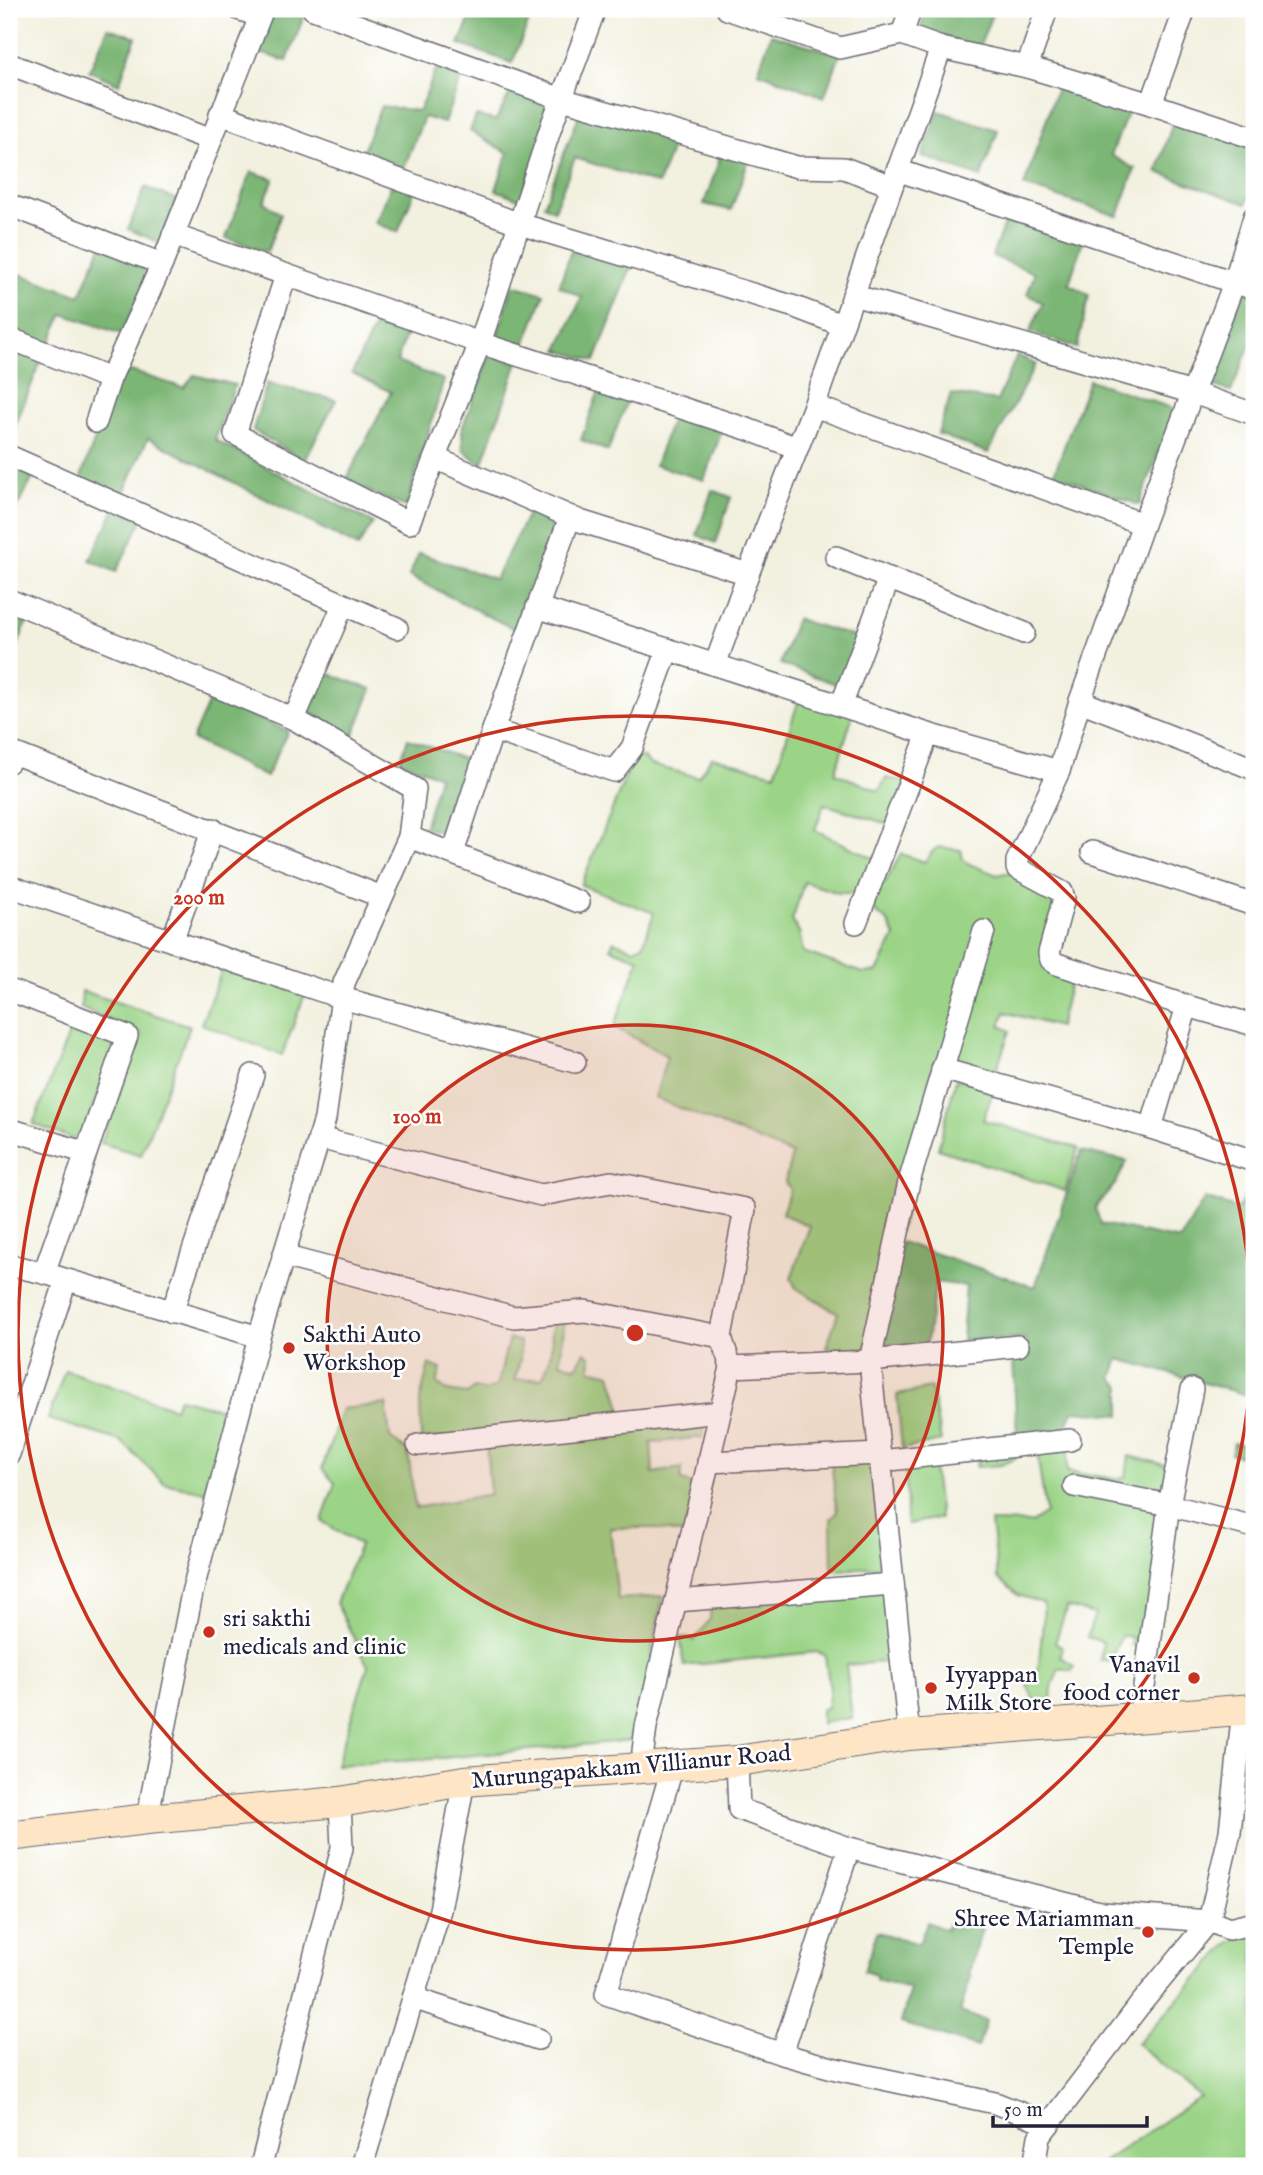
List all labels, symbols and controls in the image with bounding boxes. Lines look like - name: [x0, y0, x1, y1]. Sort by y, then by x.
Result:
- text: 200 m: [173, 885, 225, 912]
- text: 100 m: [392, 1104, 442, 1131]
- place label: Sakthi Auto Workshop: [303, 1320, 421, 1379]
- centre of rings: [623, 1321, 647, 1345]
- marker: Sakthi Auto Workshop: [281, 1340, 297, 1356]
- place label: sri sakthi medicals and clinic: [223, 1604, 406, 1663]
- marker: sri sakthi medicals and clinic: [201, 1624, 217, 1640]
- place label: Vanavil food corner: [1063, 1650, 1180, 1709]
- place label: Iyyappan Milk Store: [945, 1660, 1052, 1719]
- marker: Vanavil food corner: [1186, 1670, 1202, 1686]
- marker: Iyyappan Milk Store: [923, 1680, 939, 1696]
- street label: Murungapakkam Villianur Road: [470, 1738, 792, 1797]
- place label: Shree Mariamman Temple: [954, 1904, 1134, 1963]
- marker: Shree Mariamman Temple: [1140, 1924, 1156, 1940]
- scale bar: [993, 2084, 1148, 2128]
- text: 50 m: [1004, 2097, 1043, 2124]

